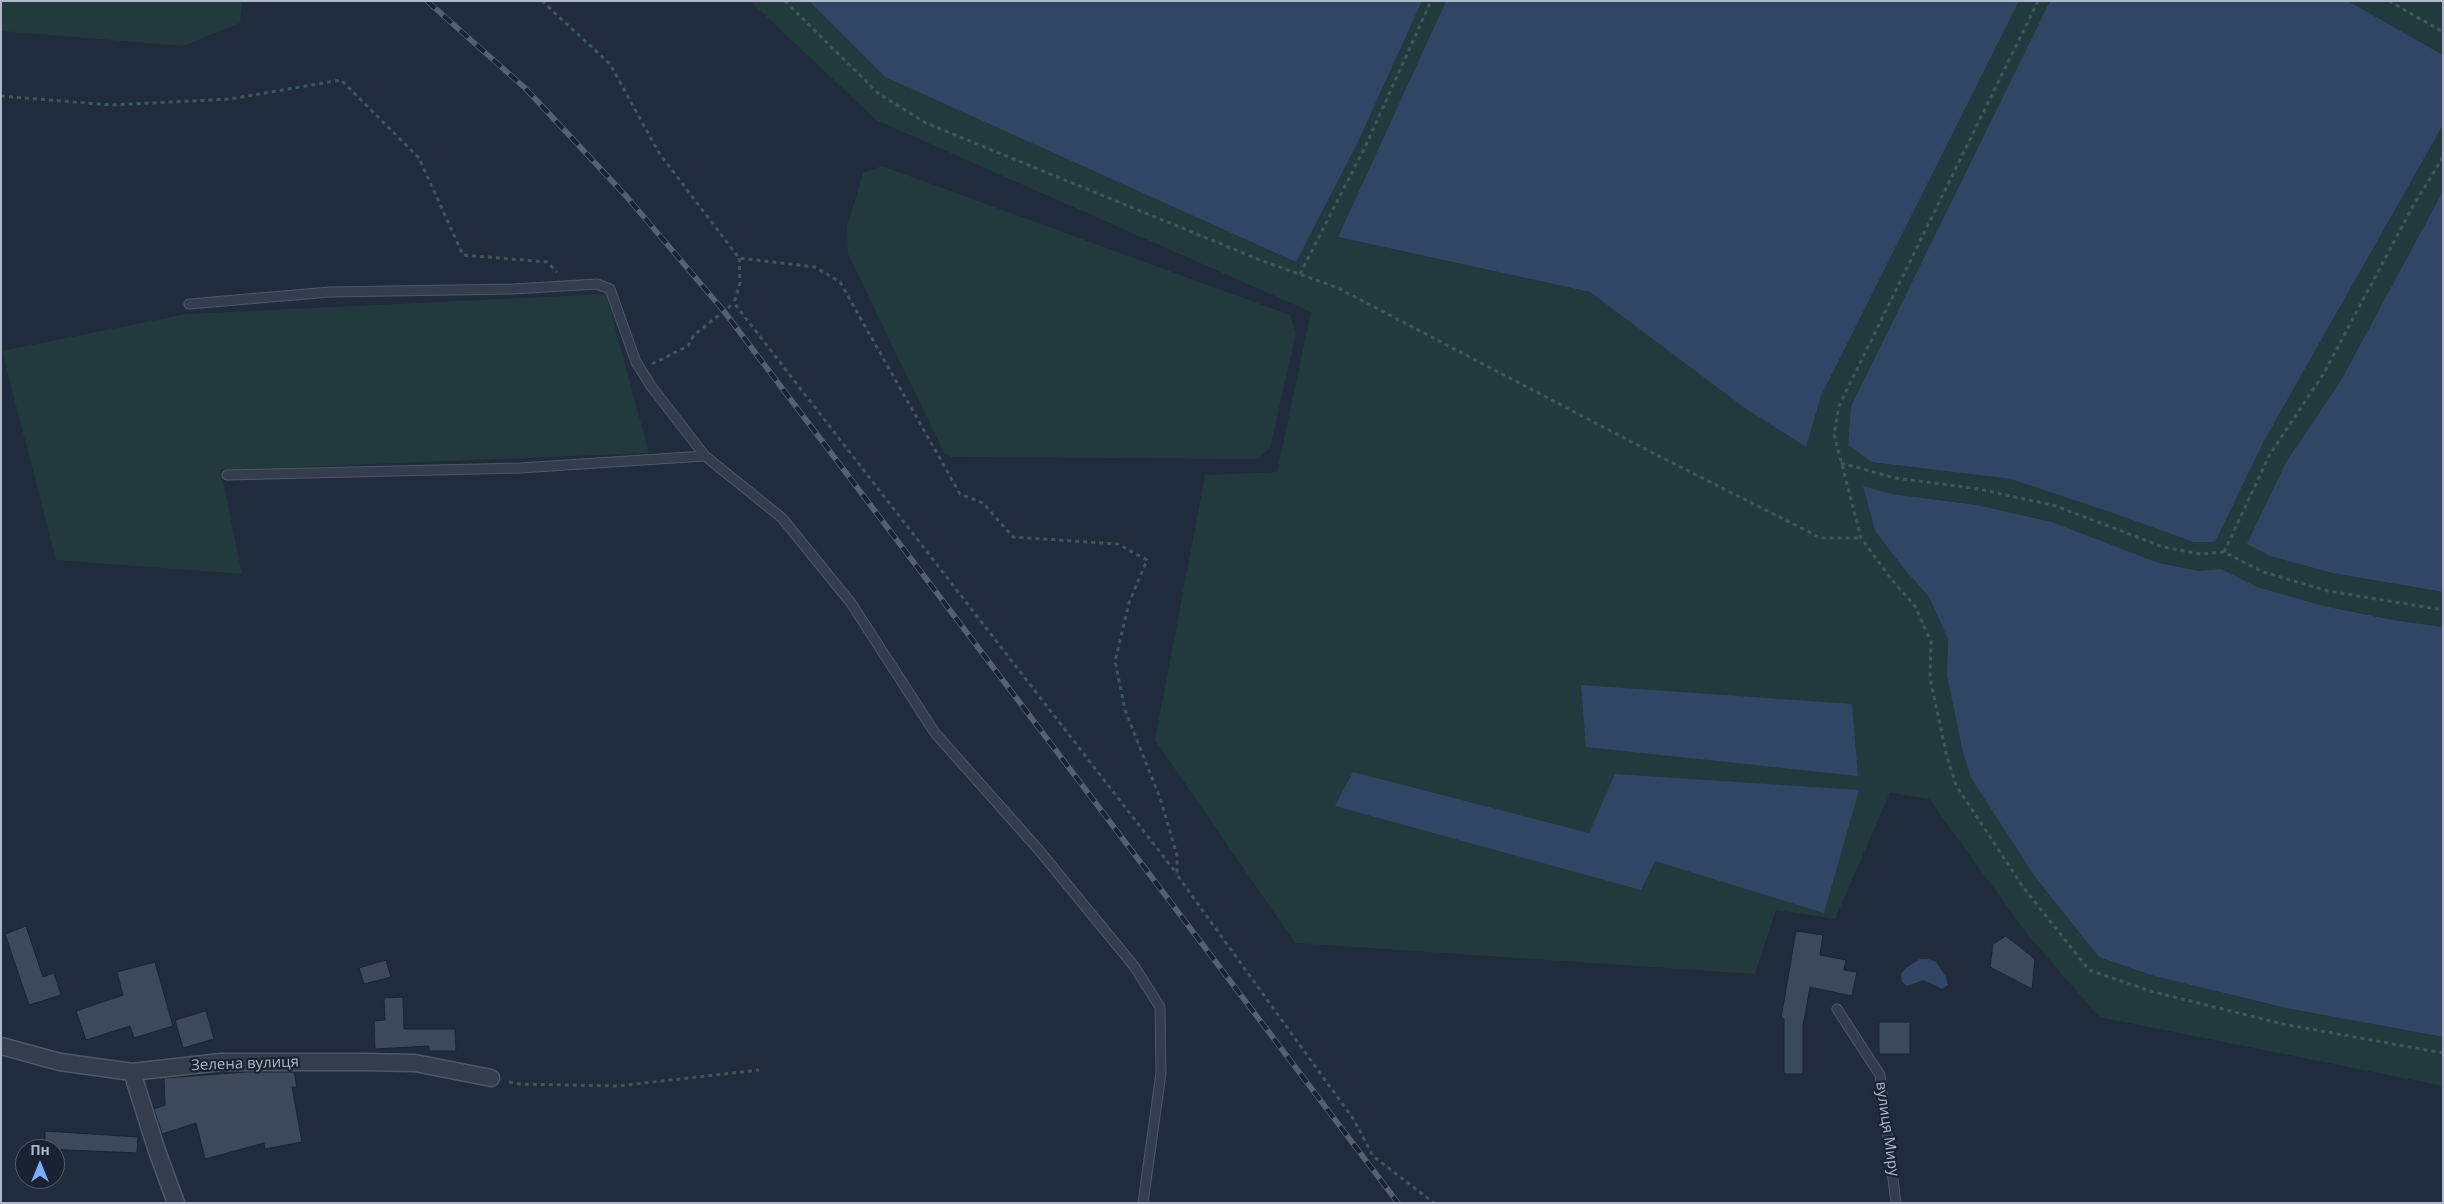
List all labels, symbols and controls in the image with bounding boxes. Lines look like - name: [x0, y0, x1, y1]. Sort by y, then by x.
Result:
- street label: Зелена вулиця: [191, 1053, 299, 1075]
- street label: вулиця Миру: [1871, 1080, 1903, 1178]
- north arrow: [15, 1139, 65, 1189]
- text: Пн: [30, 1140, 50, 1159]

